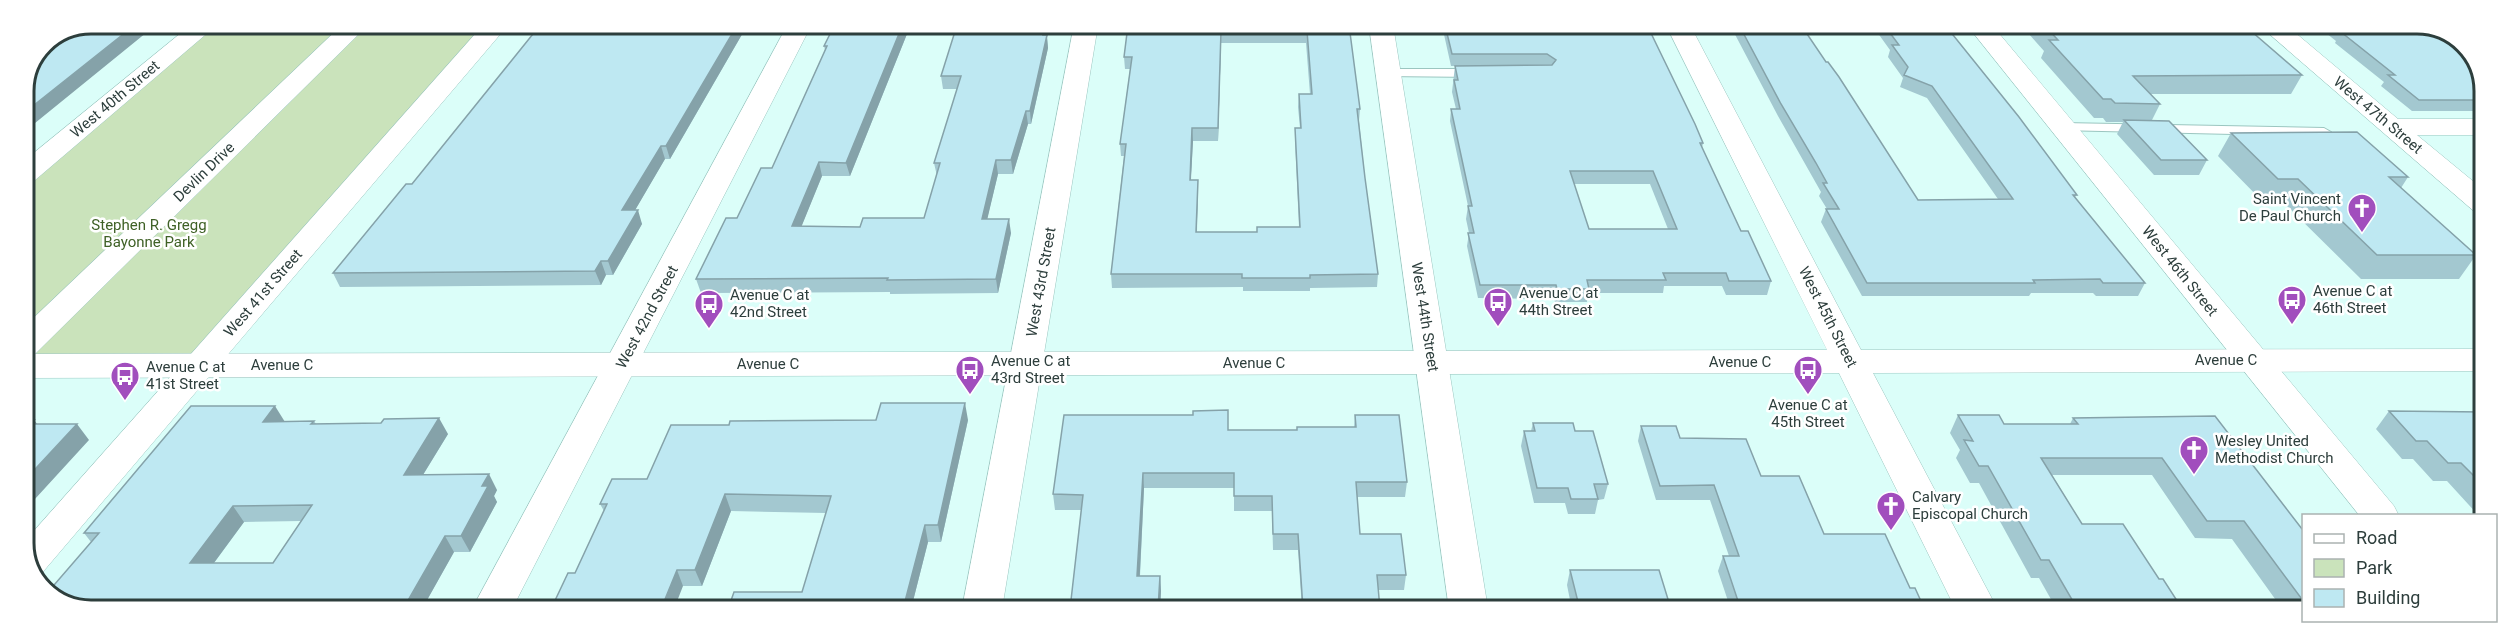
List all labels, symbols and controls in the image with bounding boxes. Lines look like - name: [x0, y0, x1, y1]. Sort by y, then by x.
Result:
- street label: West 40th Street: [67, 56, 163, 141]
- street label: West 47th Street: [2330, 73, 2426, 158]
- street label: Devlin Drive: [170, 138, 238, 206]
- place label: Saint Vincent De Paul Church: [2239, 190, 2341, 225]
- church icon: Saint Vincent De Paul Church: [2346, 192, 2378, 234]
- park label: Stephen R. Gregg Bayonne Park: [91, 216, 207, 251]
- street label: West 46th Street: [2138, 222, 2222, 320]
- street label: West 43rd Street: [1023, 226, 1060, 338]
- street label: West 41st Street: [220, 245, 306, 340]
- street label: West 44th Street: [1407, 261, 1443, 373]
- street label: West 42nd Street: [612, 262, 682, 372]
- street label: West 45th Street: [1795, 264, 1861, 370]
- place label: Avenue C at 46th Street: [2313, 282, 2392, 317]
- place label: Avenue C at 44th Street: [1519, 284, 1598, 319]
- bus stop icon: Avenue C at 46th Street: [2276, 284, 2308, 326]
- place label: Avenue C at 42nd Street: [730, 286, 809, 321]
- bus stop icon: Avenue C at 44th Street: [1482, 286, 1514, 328]
- bus stop icon: Avenue C at 42nd Street: [693, 288, 725, 330]
- street label: Avenue C: [2195, 351, 2257, 369]
- place label: Avenue C at 43rd Street: [991, 352, 1070, 387]
- street label: Avenue C: [1709, 353, 1771, 371]
- bus stop icon: Avenue C at 43rd Street: [954, 354, 986, 396]
- street label: Avenue C: [1223, 354, 1285, 372]
- bus stop icon: Avenue C at 45th Street: [1792, 354, 1824, 396]
- street label: Avenue C: [737, 355, 799, 373]
- street label: Avenue C: [251, 356, 313, 374]
- place label: Avenue C at 41st Street: [146, 358, 225, 393]
- bus stop icon: Avenue C at 41st Street: [109, 360, 141, 402]
- place label: Avenue C at 45th Street: [1768, 396, 1848, 431]
- place label: Wesley United Methodist Church: [2215, 432, 2334, 467]
- church icon: Wesley United Methodist Church: [2178, 434, 2210, 476]
- place label: Calvary Episcopal Church: [1912, 488, 2028, 523]
- church icon: Calvary Episcopal Church: [1875, 490, 1907, 532]
- legend: [2302, 514, 2497, 622]
- text: Road: [2356, 527, 2397, 548]
- text: Park: [2356, 557, 2393, 578]
- text: Building: [2356, 587, 2420, 608]

